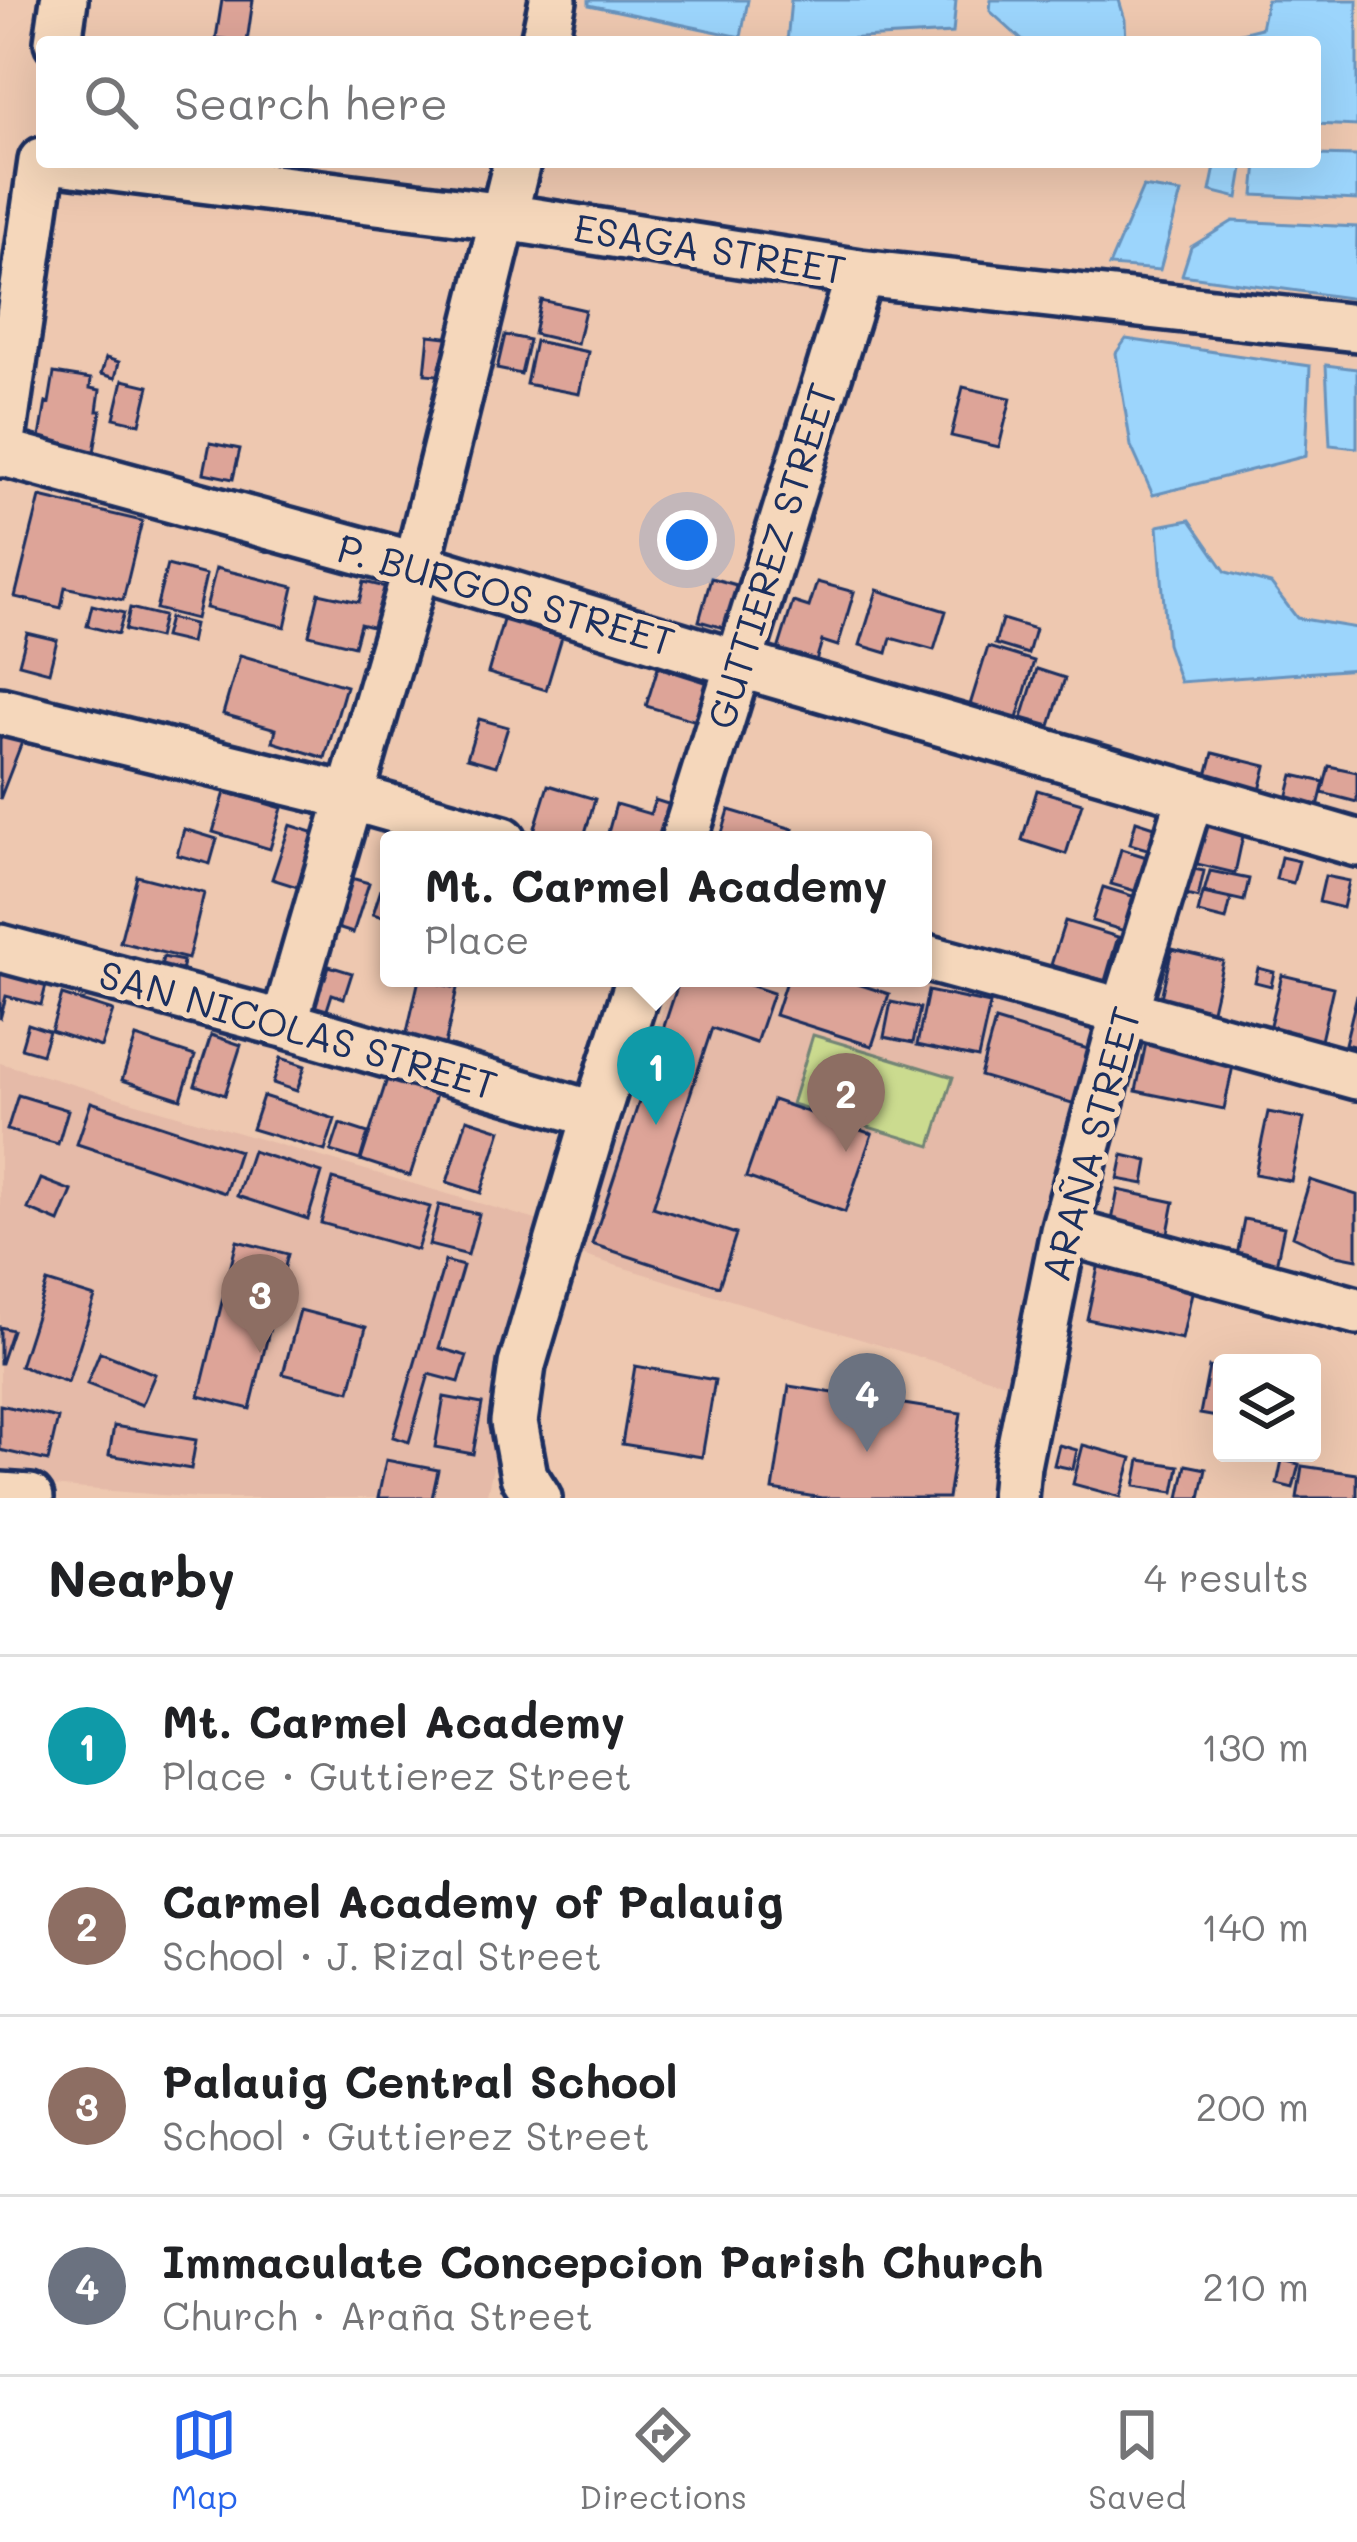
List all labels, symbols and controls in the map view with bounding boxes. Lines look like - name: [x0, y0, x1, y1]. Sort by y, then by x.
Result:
- search box: [36, 36, 1321, 168]
- icon: search: [78, 69, 144, 135]
- text: Search here: [174, 73, 448, 131]
- street label: ESAGA STREET: [571, 201, 850, 294]
- street label: GUTTIEREZ STREET: [694, 376, 847, 735]
- your location: [657, 510, 717, 570]
- street label: P. BURGOS STREET: [332, 521, 681, 666]
- popup: [380, 831, 932, 987]
- text: Mt. Carmel Academy: [424, 855, 888, 913]
- text: Place: [424, 913, 529, 964]
- street label: SAN NICOLAS STREET: [93, 947, 503, 1110]
- street label: ARAÑA STREET: [1028, 1001, 1151, 1287]
- pin: 1: [617, 1026, 695, 1125]
- pin: 2: [807, 1053, 885, 1152]
- pin: 3: [221, 1254, 299, 1353]
- pin: 4: [828, 1353, 906, 1452]
- map controls: [1213, 1354, 1321, 1462]
- button: layers: [1213, 1354, 1321, 1462]
- text: Nearby: [48, 1543, 235, 1610]
- text: 4 results: [1144, 1551, 1309, 1602]
- text: Mt. Carmel Academy: [162, 1691, 625, 1749]
- text: 1: [78, 1720, 96, 1771]
- text: 130 m: [1201, 1720, 1309, 1771]
- text: Place · Guttierez Street: [162, 1749, 632, 1800]
- text: Carmel Academy of Palauig: [162, 1871, 784, 1929]
- text: 2: [76, 1900, 98, 1951]
- text: 140 m: [1201, 1900, 1309, 1951]
- text: School · J. Rizal Street: [162, 1929, 602, 1980]
- text: Palauig Central School: [162, 2051, 678, 2109]
- text: 3: [75, 2080, 99, 2131]
- text: 200 m: [1196, 2080, 1309, 2131]
- text: School · Guttierez Street: [162, 2109, 650, 2160]
- text: Immaculate Concepcion Parish Church: [162, 2231, 1043, 2289]
- text: 4: [75, 2260, 99, 2311]
- text: 210 m: [1202, 2260, 1309, 2311]
- text: Church · Araña Street: [162, 2289, 593, 2340]
- tab: Map: [171, 2402, 238, 2517]
- tab: Directions: [579, 2402, 747, 2517]
- tab: Saved: [1088, 2402, 1186, 2517]

